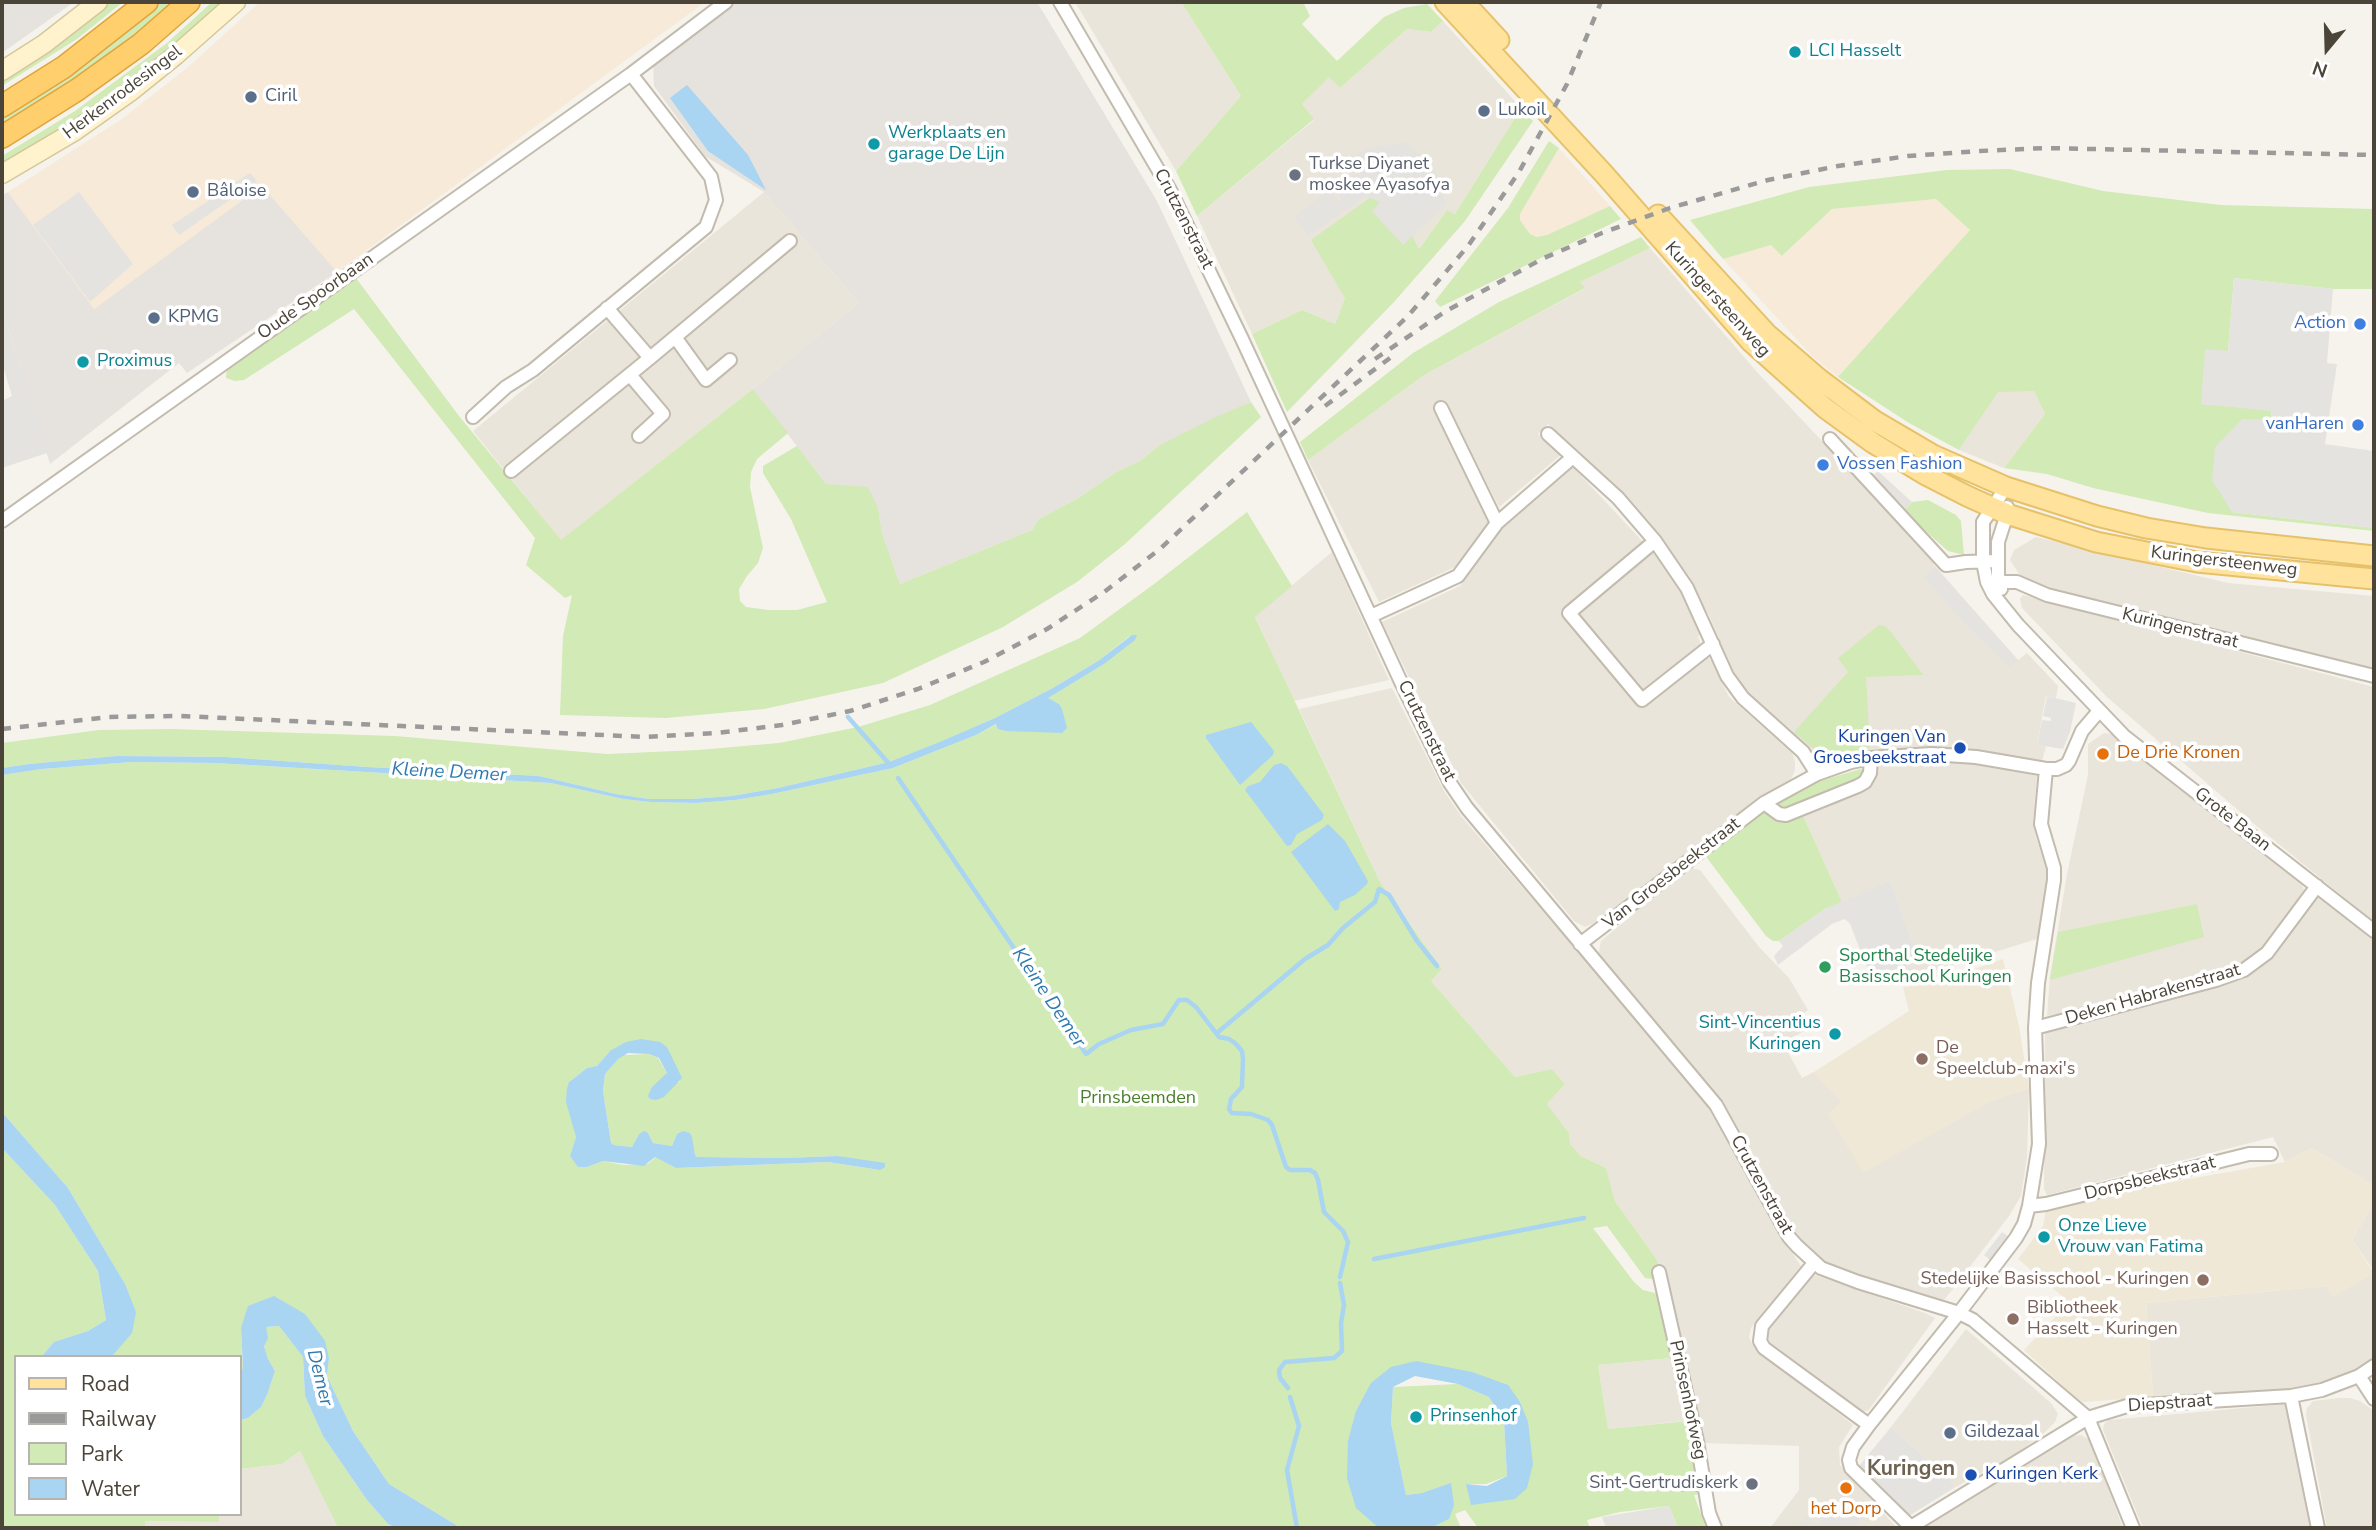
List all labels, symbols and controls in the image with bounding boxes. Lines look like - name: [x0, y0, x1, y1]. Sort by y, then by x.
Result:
- north arrow: [2292, 14, 2362, 84]
- street label: Herkenrodesingel: [59, 41, 187, 145]
- place label: LCI Hasselt: [1809, 41, 1901, 63]
- marker: LCI Hasselt: [1787, 44, 1803, 60]
- text: N: [2309, 54, 2331, 83]
- place label: Ciril: [265, 86, 297, 108]
- marker: Ciril: [243, 89, 259, 105]
- place label: Lukoil: [1498, 100, 1546, 122]
- marker: Lukoil: [1476, 103, 1492, 119]
- place label: Werkplaats en garage De Lijn: [888, 123, 1006, 166]
- marker: Werkplaats en garage De Lijn: [866, 136, 882, 152]
- place label: Turkse Diyanet moskee Ayasofya: [1309, 154, 1450, 196]
- street label: Crutzenstraat: [1149, 165, 1217, 273]
- marker: Turkse Diyanet moskee Ayasofya: [1287, 167, 1303, 183]
- place label: Bâloise: [207, 181, 266, 203]
- marker: Bâloise: [185, 184, 201, 200]
- street label: Kuringersteenweg: [1660, 238, 1774, 362]
- street label: Oude Spoorbaan: [254, 249, 378, 345]
- place label: KPMG: [168, 307, 219, 329]
- marker: KPMG: [146, 310, 162, 326]
- place label: Action: [2294, 313, 2346, 335]
- marker: Action: [2352, 316, 2368, 332]
- place label: Proximus: [97, 351, 172, 373]
- marker: Proximus: [75, 354, 91, 370]
- place label: vanHaren: [2266, 414, 2344, 436]
- marker: vanHaren: [2350, 417, 2366, 433]
- place label: Vossen Fashion: [1837, 454, 1962, 476]
- marker: Vossen Fashion: [1815, 457, 1831, 473]
- street label: Kuringersteenweg: [2149, 542, 2299, 582]
- street label: Kuringenstraat: [2120, 604, 2240, 654]
- street label: Crutzenstraat: [1392, 677, 1460, 785]
- place label: Kuringen Van Groesbeekstraat: [1813, 727, 1946, 770]
- marker: Kuringen Van Groesbeekstraat: [1952, 740, 1968, 756]
- place label: De Drie Kronen: [2117, 743, 2240, 765]
- marker: De Drie Kronen: [2095, 746, 2111, 762]
- water label: Kleine Demer: [391, 759, 507, 787]
- street label: Grote Baan: [2189, 783, 2275, 857]
- street label: Van Groesbeekstraat: [1599, 814, 1745, 934]
- water label: Kleine Demer: [1006, 944, 1090, 1052]
- place label: Sporthal Stedelijke Basisschool Kuringen: [1839, 946, 2012, 988]
- marker: Sporthal Stedelijke Basisschool Kuringen: [1817, 959, 1833, 975]
- street label: Deken Habrakenstraat: [2063, 960, 2243, 1030]
- place label: Sint-Vincentius Kuringen: [1699, 1013, 1821, 1056]
- marker: Sint-Vincentius Kuringen: [1827, 1026, 1843, 1042]
- place label: De Speelclub-maxi's: [1936, 1038, 2075, 1080]
- marker: De Speelclub-maxi's: [1914, 1051, 1930, 1067]
- park label: Prinsbeemden: [1080, 1088, 1196, 1110]
- street label: Crutzenstraat: [1725, 1132, 1797, 1238]
- street label: Dorpsbeekstraat: [2082, 1152, 2218, 1206]
- place label: Onze Lieve Vrouw van Fatima: [2058, 1216, 2204, 1258]
- marker: Onze Lieve Vrouw van Fatima: [2036, 1229, 2052, 1245]
- place label: Stedelijke Basisschool - Kuringen: [1920, 1269, 2189, 1291]
- marker: Stedelijke Basisschool - Kuringen: [2195, 1272, 2211, 1288]
- place label: Bibliotheek Hasselt - Kuringen: [2027, 1298, 2178, 1340]
- marker: Bibliotheek Hasselt - Kuringen: [2005, 1311, 2021, 1327]
- street label: Prinsenhofweg: [1664, 1338, 1710, 1462]
- water label: Demer: [301, 1347, 337, 1409]
- legend: [14, 1355, 242, 1516]
- text: Road: [81, 1370, 130, 1398]
- street label: Diepstraat: [2127, 1390, 2213, 1418]
- text: Railway: [81, 1405, 156, 1433]
- place label: Prinsenhof: [1430, 1406, 1517, 1428]
- marker: Prinsenhof: [1408, 1409, 1424, 1425]
- place label: Gildezaal: [1964, 1422, 2039, 1444]
- marker: Gildezaal: [1942, 1425, 1958, 1441]
- text: Park: [81, 1440, 123, 1468]
- district label: Kuringen: [1867, 1457, 1955, 1483]
- place label: Kuringen Kerk: [1985, 1464, 2098, 1486]
- marker: Kuringen Kerk: [1963, 1467, 1979, 1483]
- place label: Sint-Gertrudiskerk: [1589, 1473, 1738, 1495]
- text: Water: [81, 1475, 140, 1503]
- marker: Sint-Gertrudiskerk: [1744, 1476, 1760, 1492]
- marker: het Dorp: [1838, 1480, 1854, 1496]
- place label: het Dorp: [1810, 1499, 1882, 1521]

